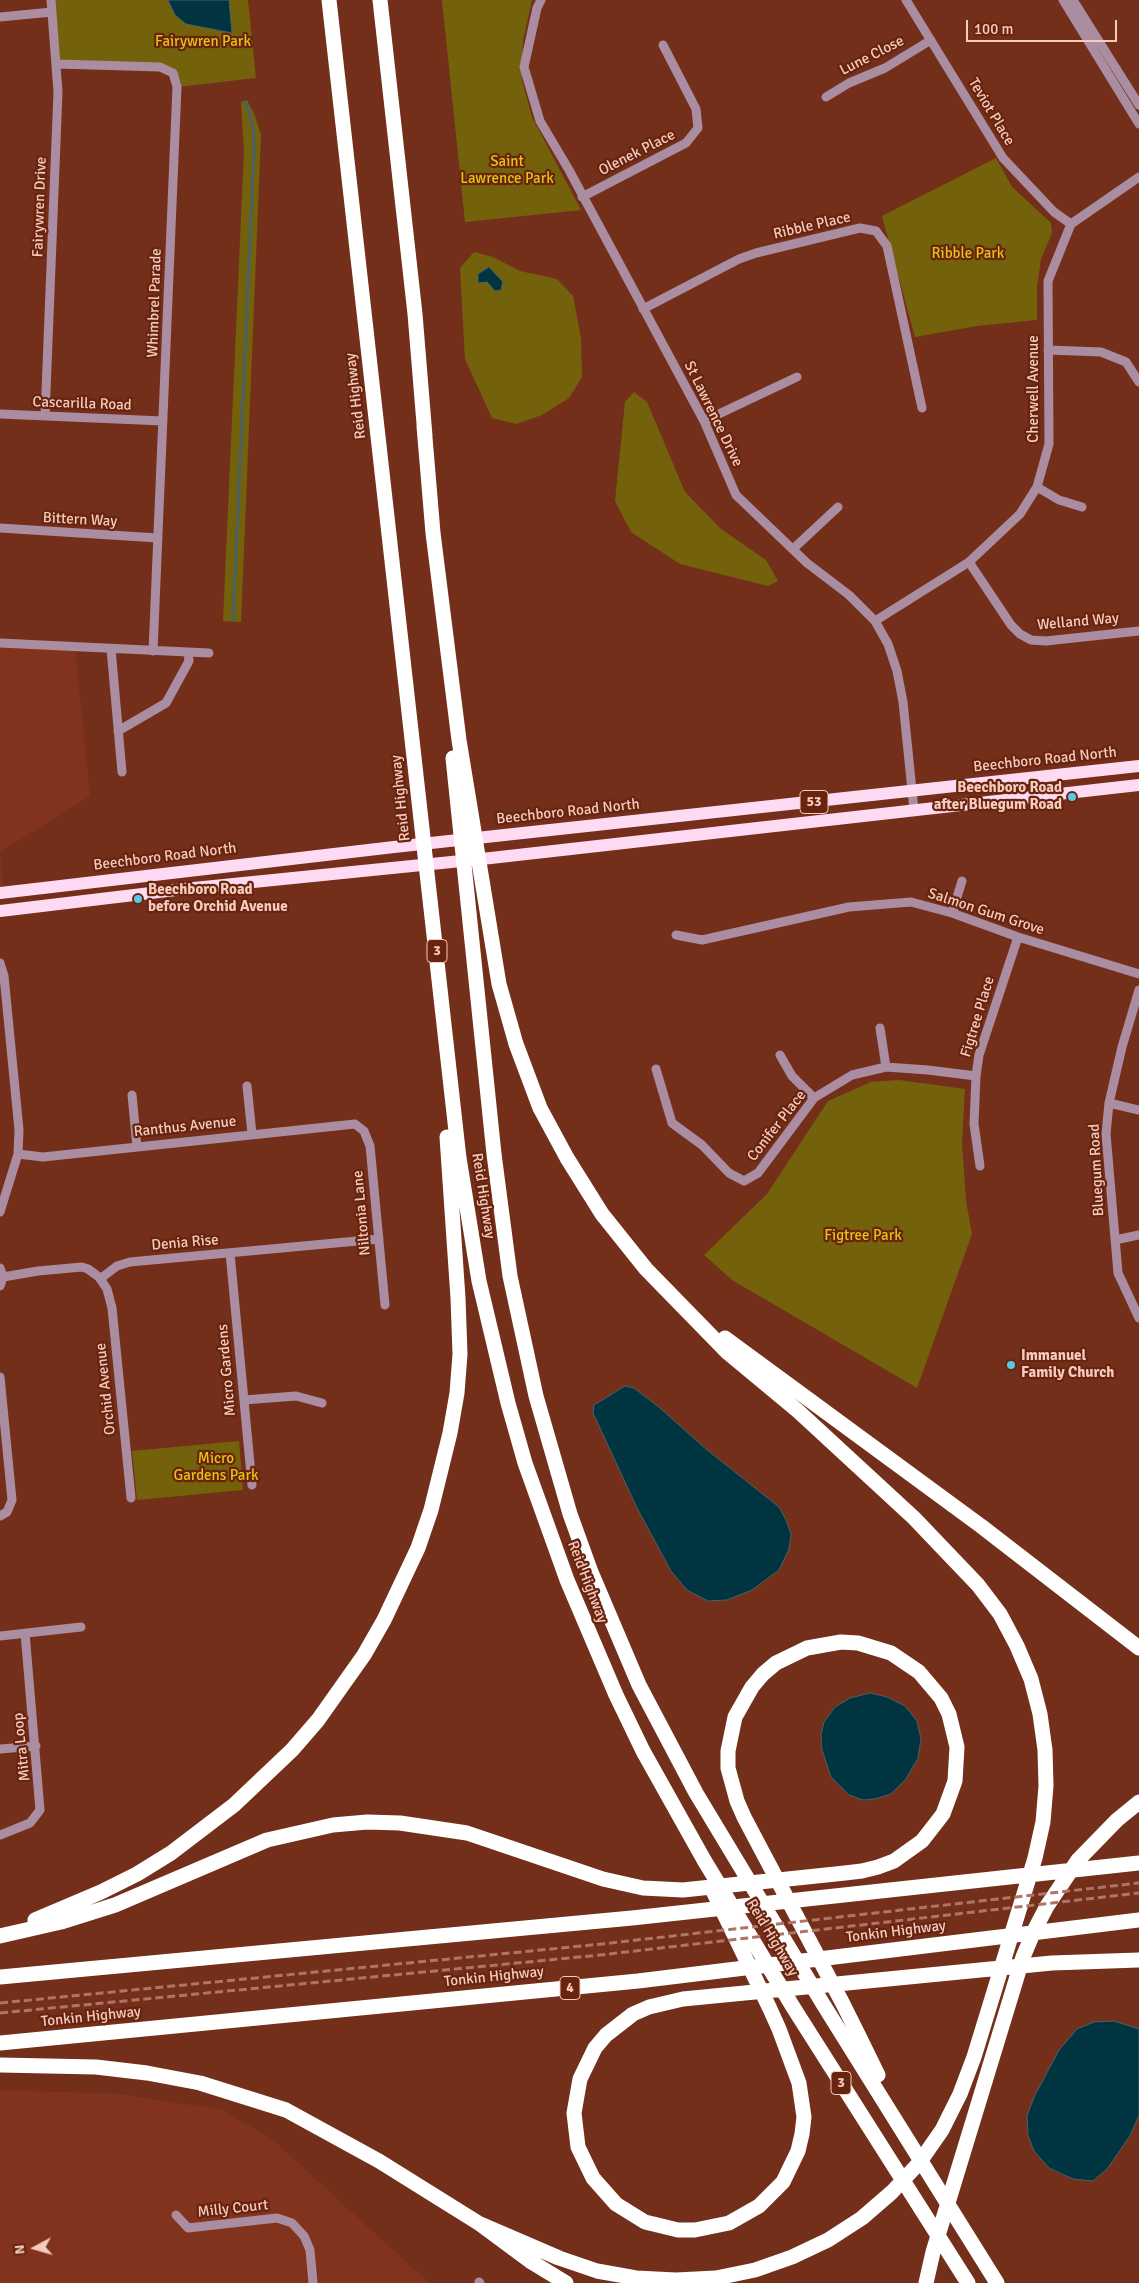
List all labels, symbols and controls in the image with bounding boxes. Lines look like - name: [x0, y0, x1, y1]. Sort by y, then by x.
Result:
- scale bar: [969, 10, 1120, 42]
- text: 100 m: [974, 20, 1014, 38]
- street label: Lune Close: [837, 32, 907, 80]
- park label: Fairywren Park: [155, 33, 251, 51]
- street label: Teviot Place: [964, 75, 1018, 149]
- street label: Olenek Place: [596, 126, 678, 180]
- park label: Saint Lawrence Park: [460, 153, 554, 188]
- street label: Fairywren Drive: [29, 156, 51, 258]
- street label: Ribble Place: [772, 208, 852, 244]
- park label: Ribble Park: [932, 245, 1004, 263]
- street label: Whimbrel Parade: [144, 248, 166, 358]
- street label: Cherwell Avenue: [1025, 335, 1043, 443]
- street label: Reid Highway: [342, 352, 370, 440]
- street label: St Lawrence Drive: [680, 358, 746, 470]
- street label: Cascarilla Road: [32, 393, 132, 415]
- street label: Bittern Way: [42, 509, 118, 531]
- street label: Welland Way: [1036, 609, 1120, 635]
- street label: Beechboro Road North: [972, 744, 1118, 776]
- street label: Reid Highway: [388, 754, 414, 842]
- place label: Beechboro Road after Bluegum Road: [934, 779, 1062, 814]
- road number: 53: [800, 790, 828, 814]
- marker: Beechboro Road after Bluegum Road: [1066, 791, 1078, 803]
- street label: Beechboro Road North: [495, 796, 641, 828]
- street label: Beechboro Road North: [92, 839, 238, 875]
- place label: Beechboro Road before Orchid Avenue: [148, 881, 288, 916]
- street label: Salmon Gum Grove: [926, 885, 1046, 939]
- marker: Beechboro Road before Orchid Avenue: [132, 893, 144, 905]
- road number: 3: [427, 939, 447, 962]
- street label: Figtree Place: [957, 974, 999, 1060]
- street label: Conifer Place: [744, 1087, 810, 1165]
- street label: Ranthus Avenue: [133, 1113, 237, 1141]
- street label: Bluegum Road: [1086, 1123, 1108, 1217]
- street label: Reid Highway: [467, 1152, 499, 1240]
- street label: Niltonia Lane: [349, 1170, 375, 1256]
- park label: Figtree Park: [824, 1227, 902, 1245]
- street label: Denia Rise: [151, 1231, 219, 1255]
- street label: Micro Gardens: [214, 1323, 240, 1417]
- street label: Orchid Avenue: [92, 1342, 120, 1436]
- place label: Immanuel Family Church: [1021, 1347, 1115, 1382]
- marker: Immanuel Family Church: [1005, 1359, 1017, 1371]
- park label: Micro Gardens Park: [174, 1450, 258, 1485]
- street label: Reid Highway: [563, 1538, 611, 1626]
- street label: Mitra Loop: [9, 1712, 35, 1782]
- street label: Reid Highway: [742, 1896, 802, 1980]
- street label: Tonkin Highway: [845, 1917, 947, 1947]
- street label: Tonkin Highway: [443, 1963, 545, 1991]
- road number: 4: [560, 1976, 580, 2000]
- street label: Tonkin Highway: [40, 2003, 142, 2031]
- road number: 3: [831, 2072, 851, 2094]
- street label: Milly Court: [197, 2196, 269, 2222]
- north arrow: [10, 2223, 60, 2273]
- text: N: [11, 2244, 29, 2255]

